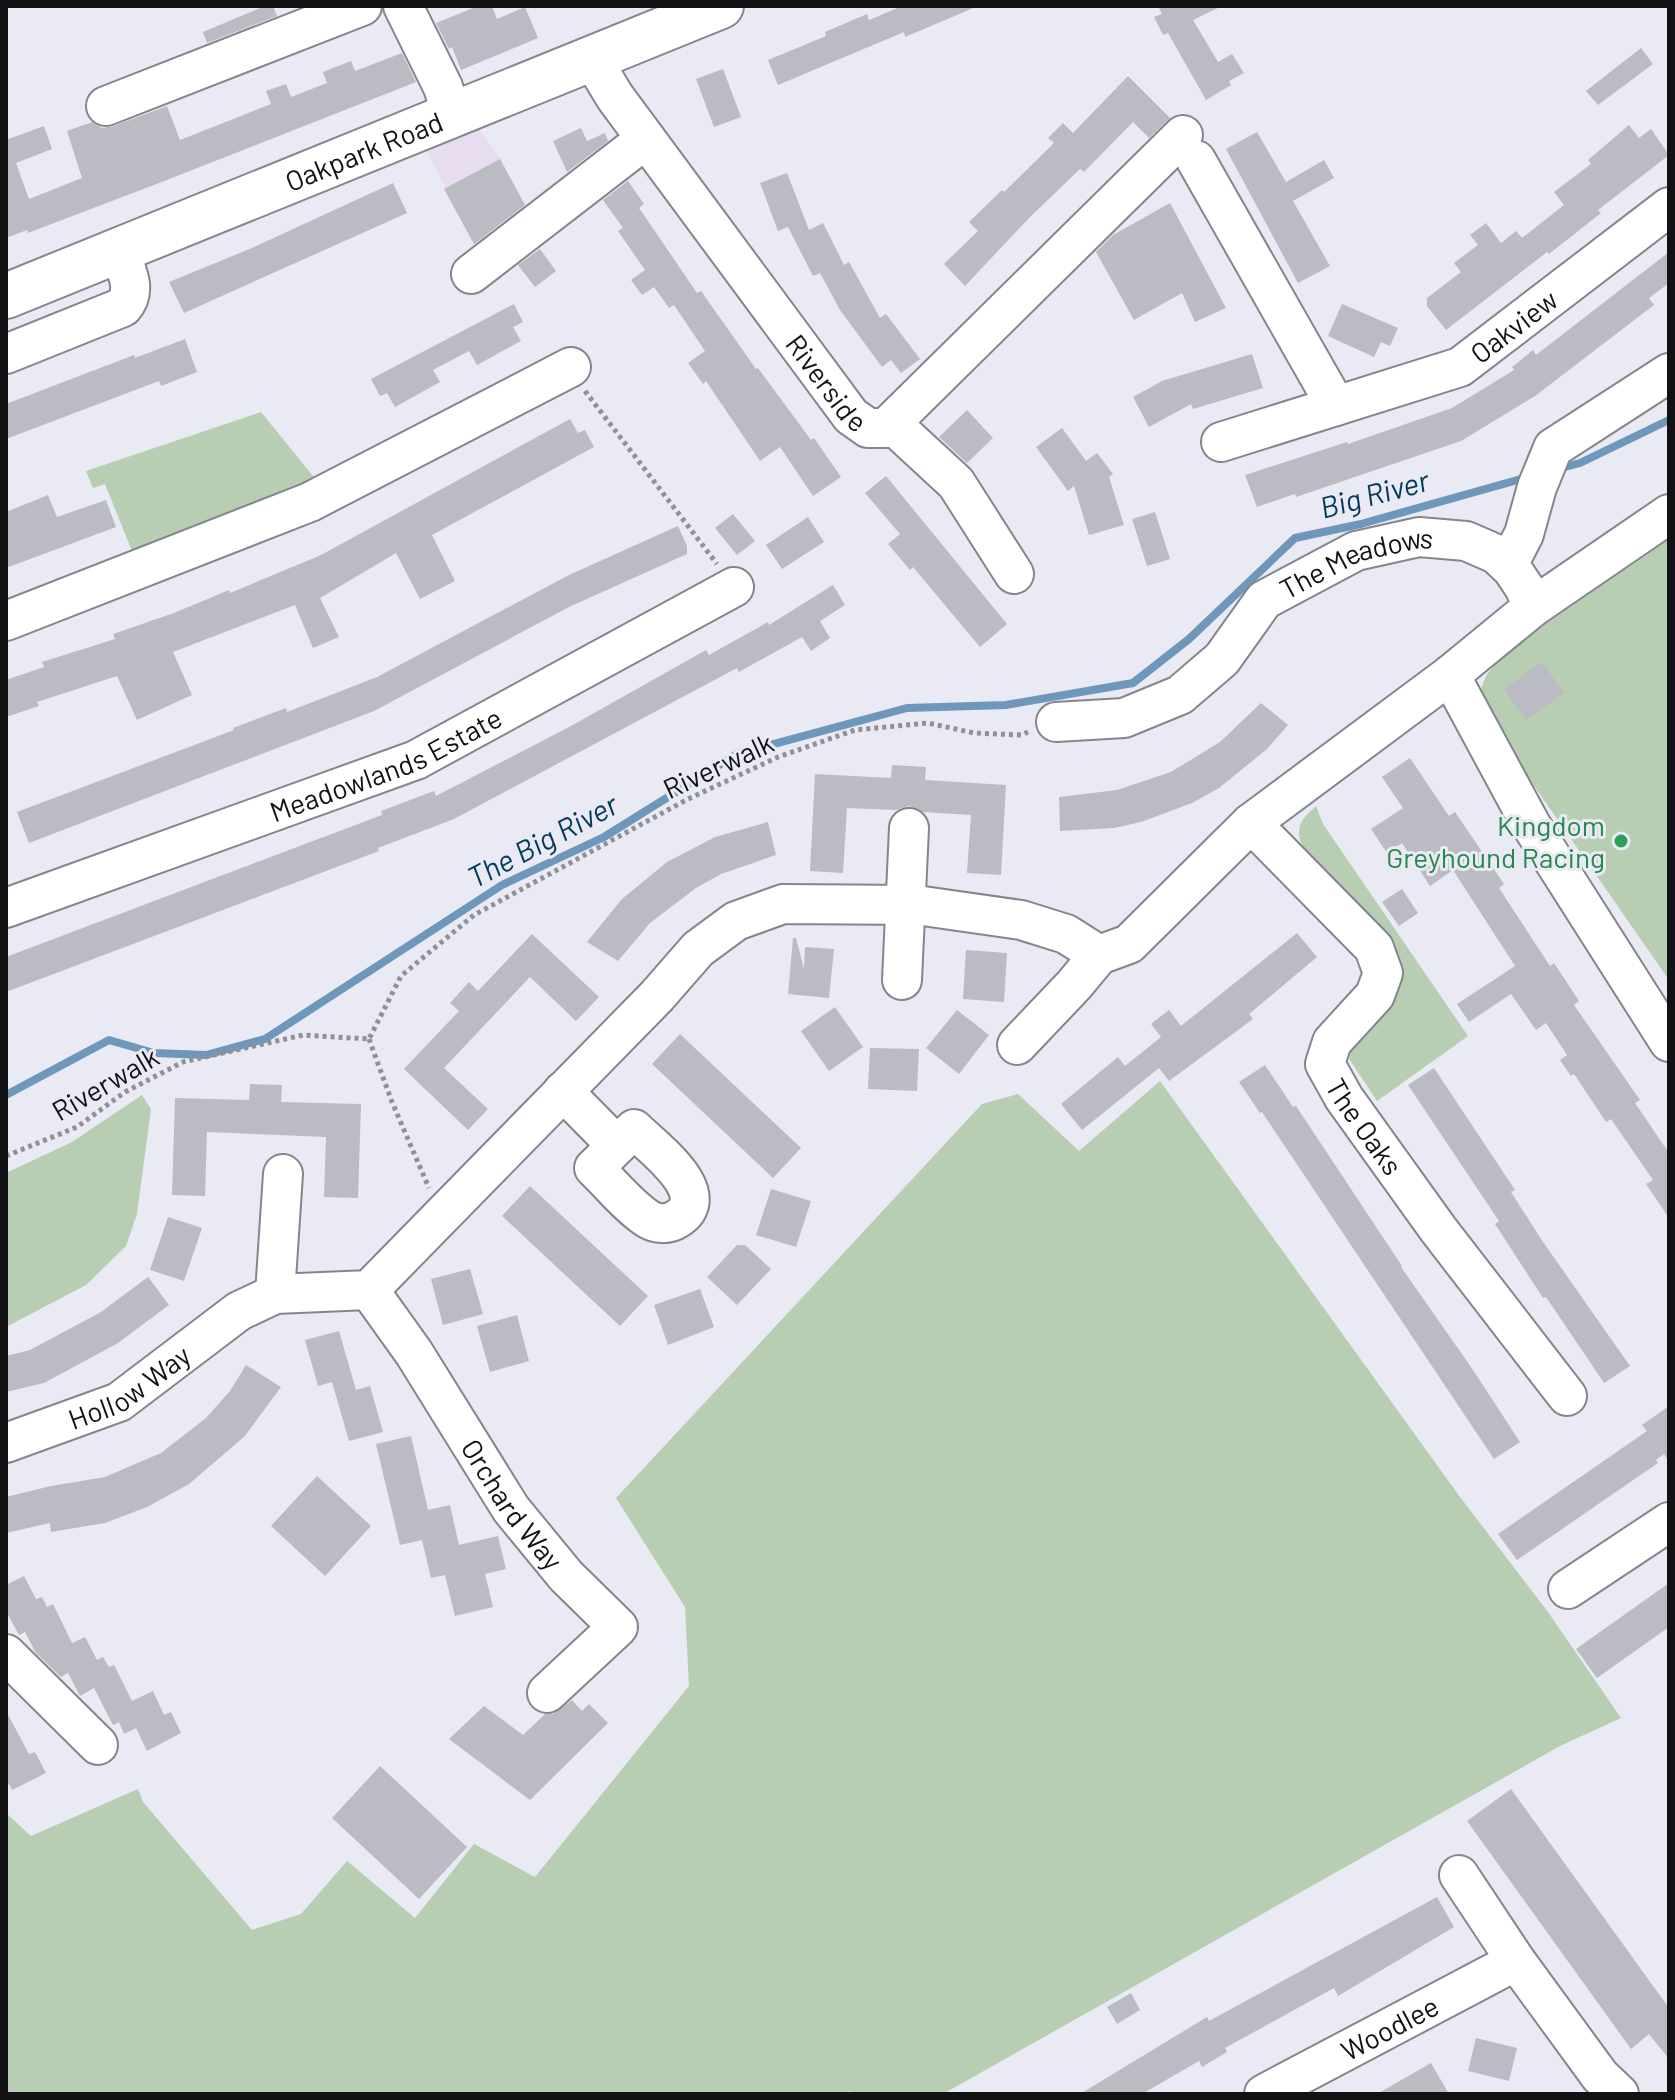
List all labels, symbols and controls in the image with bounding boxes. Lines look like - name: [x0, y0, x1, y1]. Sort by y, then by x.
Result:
- street label: Oakpark Road: [280, 104, 448, 198]
- street label: Oakview: [1463, 282, 1564, 370]
- street label: Riverside: [779, 327, 873, 439]
- water label: Big River: [1315, 461, 1434, 525]
- street label: The Meadows: [1274, 520, 1435, 606]
- street label: Meadowlands Estate: [265, 700, 507, 828]
- street label: Riverwalk: [657, 725, 779, 805]
- water label: The Big River: [461, 785, 625, 895]
- place label: Kingdom Greyhound Racing: [1386, 808, 1605, 874]
- marker: Kingdom Greyhound Racing: [1612, 832, 1630, 850]
- street label: Riverwalk: [46, 1039, 164, 1127]
- street label: The Oaks: [1319, 1072, 1410, 1181]
- street label: Hollow Way: [64, 1337, 197, 1436]
- street label: Orchard Way: [455, 1433, 571, 1576]
- street label: Woodlee: [1335, 1988, 1444, 2067]

